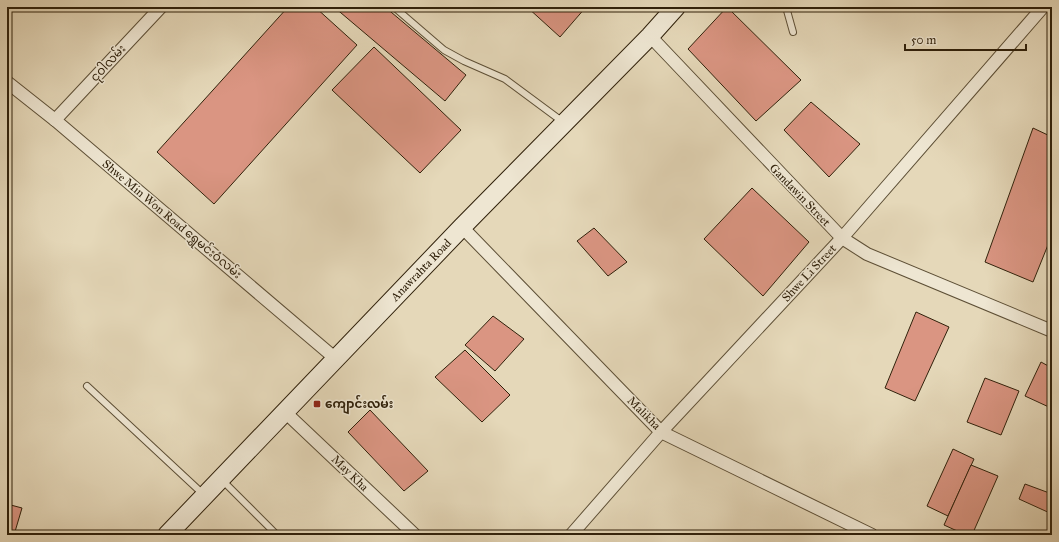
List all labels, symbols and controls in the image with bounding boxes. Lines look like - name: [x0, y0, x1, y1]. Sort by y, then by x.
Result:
- scale bar: [905, 26, 1026, 52]
- text: 50 m: [911, 33, 936, 47]
- street label: ငုဝါလမ်း: [86, 40, 131, 86]
- street label: Shwe Min Won Road ရွှေမင်းဝံလမ်း: [98, 155, 246, 284]
- street label: Gandawin Street: [767, 161, 834, 230]
- street label: Anawrahta Road: [387, 236, 454, 305]
- street label: Shwe Li Street: [779, 241, 840, 305]
- street label: Malikha: [624, 393, 664, 433]
- place label: ကျောင်းလမ်း: [325, 394, 393, 415]
- marker: ကျောင်းလမ်း: [312, 399, 322, 409]
- street label: May Kha: [329, 452, 372, 495]

